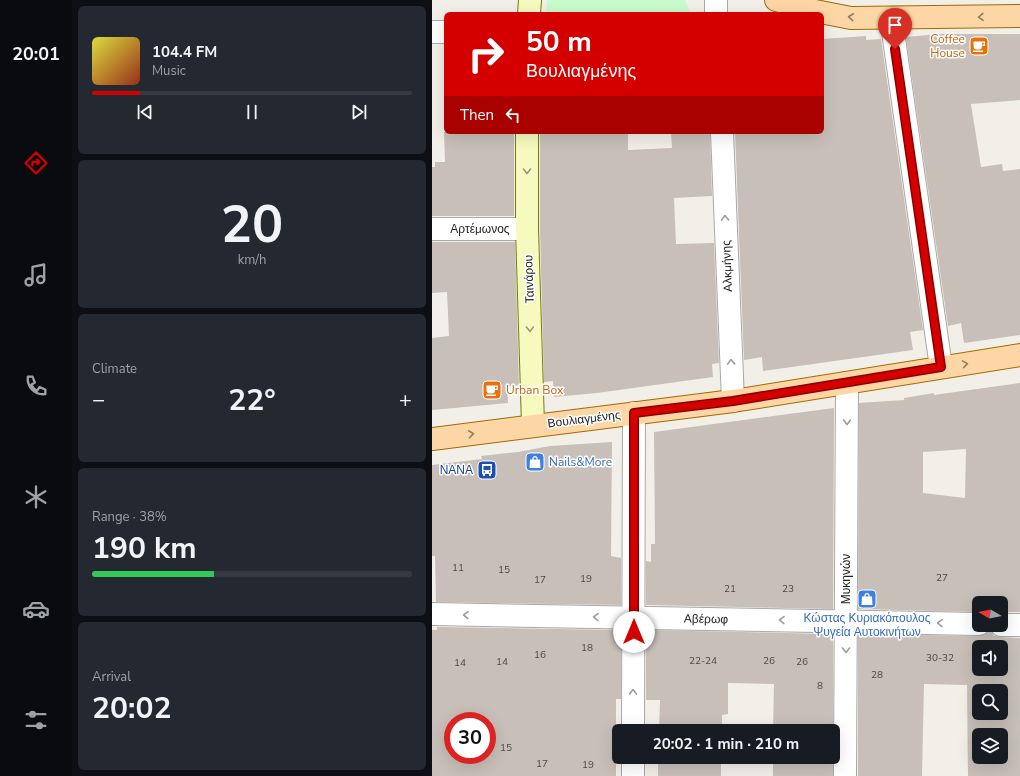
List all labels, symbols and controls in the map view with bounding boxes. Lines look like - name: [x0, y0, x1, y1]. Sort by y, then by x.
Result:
- pin: [878, 8, 912, 49]
- one-way arrow: [848, 13, 854, 22]
- one-way arrow: [978, 13, 984, 21]
- icon: arrive: [884, 14, 906, 36]
- text: 50 m: [526, 23, 592, 61]
- icon: right: [460, 28, 512, 80]
- place label: Coffee House: [930, 31, 965, 61]
- cafe icon: Coffee House: [968, 35, 990, 57]
- text: 20:01: [12, 42, 60, 66]
- text: 104.4 FM: [152, 42, 217, 62]
- text: Βουλιαγμένης: [526, 59, 636, 83]
- text: Music: [152, 62, 186, 80]
- icon: previous: [134, 101, 156, 123]
- icon: pause: [241, 101, 263, 123]
- icon: next: [348, 101, 370, 123]
- icon: left: [502, 104, 524, 126]
- text: Then: [460, 105, 494, 125]
- icon: directions: [22, 149, 50, 177]
- one-way arrow: [523, 168, 531, 174]
- text: 20: [221, 189, 283, 260]
- one-way arrow: [721, 215, 730, 221]
- street label: Αρτέμωνος: [450, 221, 510, 237]
- street label: Αλκμήνης: [718, 240, 736, 292]
- text: km/h: [238, 251, 266, 269]
- street label: Ταινάρου: [520, 254, 538, 304]
- icon: music: [22, 261, 50, 289]
- one-way arrow: [526, 326, 534, 332]
- one-way arrow: [727, 359, 736, 365]
- text: Climate: [92, 360, 137, 378]
- one-way arrow: [962, 360, 968, 368]
- icon: phone: [22, 372, 50, 400]
- cafe icon: Urban Box: [481, 379, 503, 401]
- text: 22°: [228, 380, 276, 421]
- place label: Urban Box: [506, 382, 564, 398]
- text: −: [92, 385, 105, 415]
- text: +: [399, 385, 412, 415]
- street label: Βουλιαγμένης: [547, 407, 622, 431]
- one-way arrow: [843, 419, 851, 425]
- one-way arrow: [468, 430, 474, 439]
- shop icon: Nails&More: [524, 451, 546, 473]
- place label: Nails&More: [549, 454, 612, 470]
- bus stop icon: ΝΑΝΑ: [476, 459, 498, 481]
- place label: ΝΑΝΑ: [440, 462, 473, 478]
- icon: climate: [22, 483, 50, 511]
- text: Range · 38%: [92, 508, 167, 526]
- text: 190 km: [92, 528, 197, 569]
- street label: Μυκηνών: [838, 554, 854, 604]
- house number: 11: [452, 561, 464, 575]
- house number: 15: [498, 563, 510, 577]
- house number: 27: [936, 571, 948, 585]
- house number: 19: [580, 572, 592, 586]
- house number: 17: [534, 573, 546, 587]
- house number: 21: [724, 582, 736, 596]
- house number: 23: [782, 582, 794, 596]
- shop icon: Κώστας Κυριακόπουλος Ψυγεία Αυτοκινήτων: [856, 588, 878, 610]
- icon: car: [22, 595, 50, 623]
- north arrow: [972, 596, 1008, 632]
- map controls: [972, 596, 1008, 764]
- one-way arrow: [463, 610, 469, 619]
- place label: Κώστας Κυριακόπουλος Ψυγεία Αυτοκινήτων: [803, 610, 931, 640]
- position arrow: [613, 611, 655, 653]
- street label: Αβέρωφ: [684, 611, 728, 627]
- one-way arrow: [593, 613, 599, 621]
- one-way arrow: [779, 616, 785, 624]
- one-way arrow: [937, 619, 943, 628]
- button: sound: [972, 640, 1008, 676]
- house number: 18: [581, 641, 593, 655]
- one-way arrow: [842, 647, 850, 653]
- house number: 16: [534, 648, 546, 662]
- house number: 30-32: [926, 651, 954, 665]
- house number: 22-24: [689, 654, 717, 668]
- house number: 26: [763, 654, 775, 668]
- house number: 14: [496, 655, 508, 669]
- house number: 26: [796, 655, 808, 669]
- house number: 14: [454, 656, 466, 670]
- text: Arrival: [92, 668, 131, 686]
- house number: 28: [871, 668, 883, 682]
- house number: 8: [817, 679, 823, 693]
- button: search: [972, 684, 1008, 720]
- text: 20:02: [92, 688, 171, 729]
- one-way arrow: [629, 689, 638, 695]
- icon: filters: [22, 706, 50, 734]
- speed limit sign: 30: [444, 712, 496, 764]
- button: layers: [972, 728, 1008, 764]
- text: 20:02 · 1 min · 210 m: [653, 734, 799, 754]
- house number: 15: [500, 741, 512, 755]
- house number: 17: [536, 757, 548, 771]
- house number: 19: [582, 758, 594, 772]

